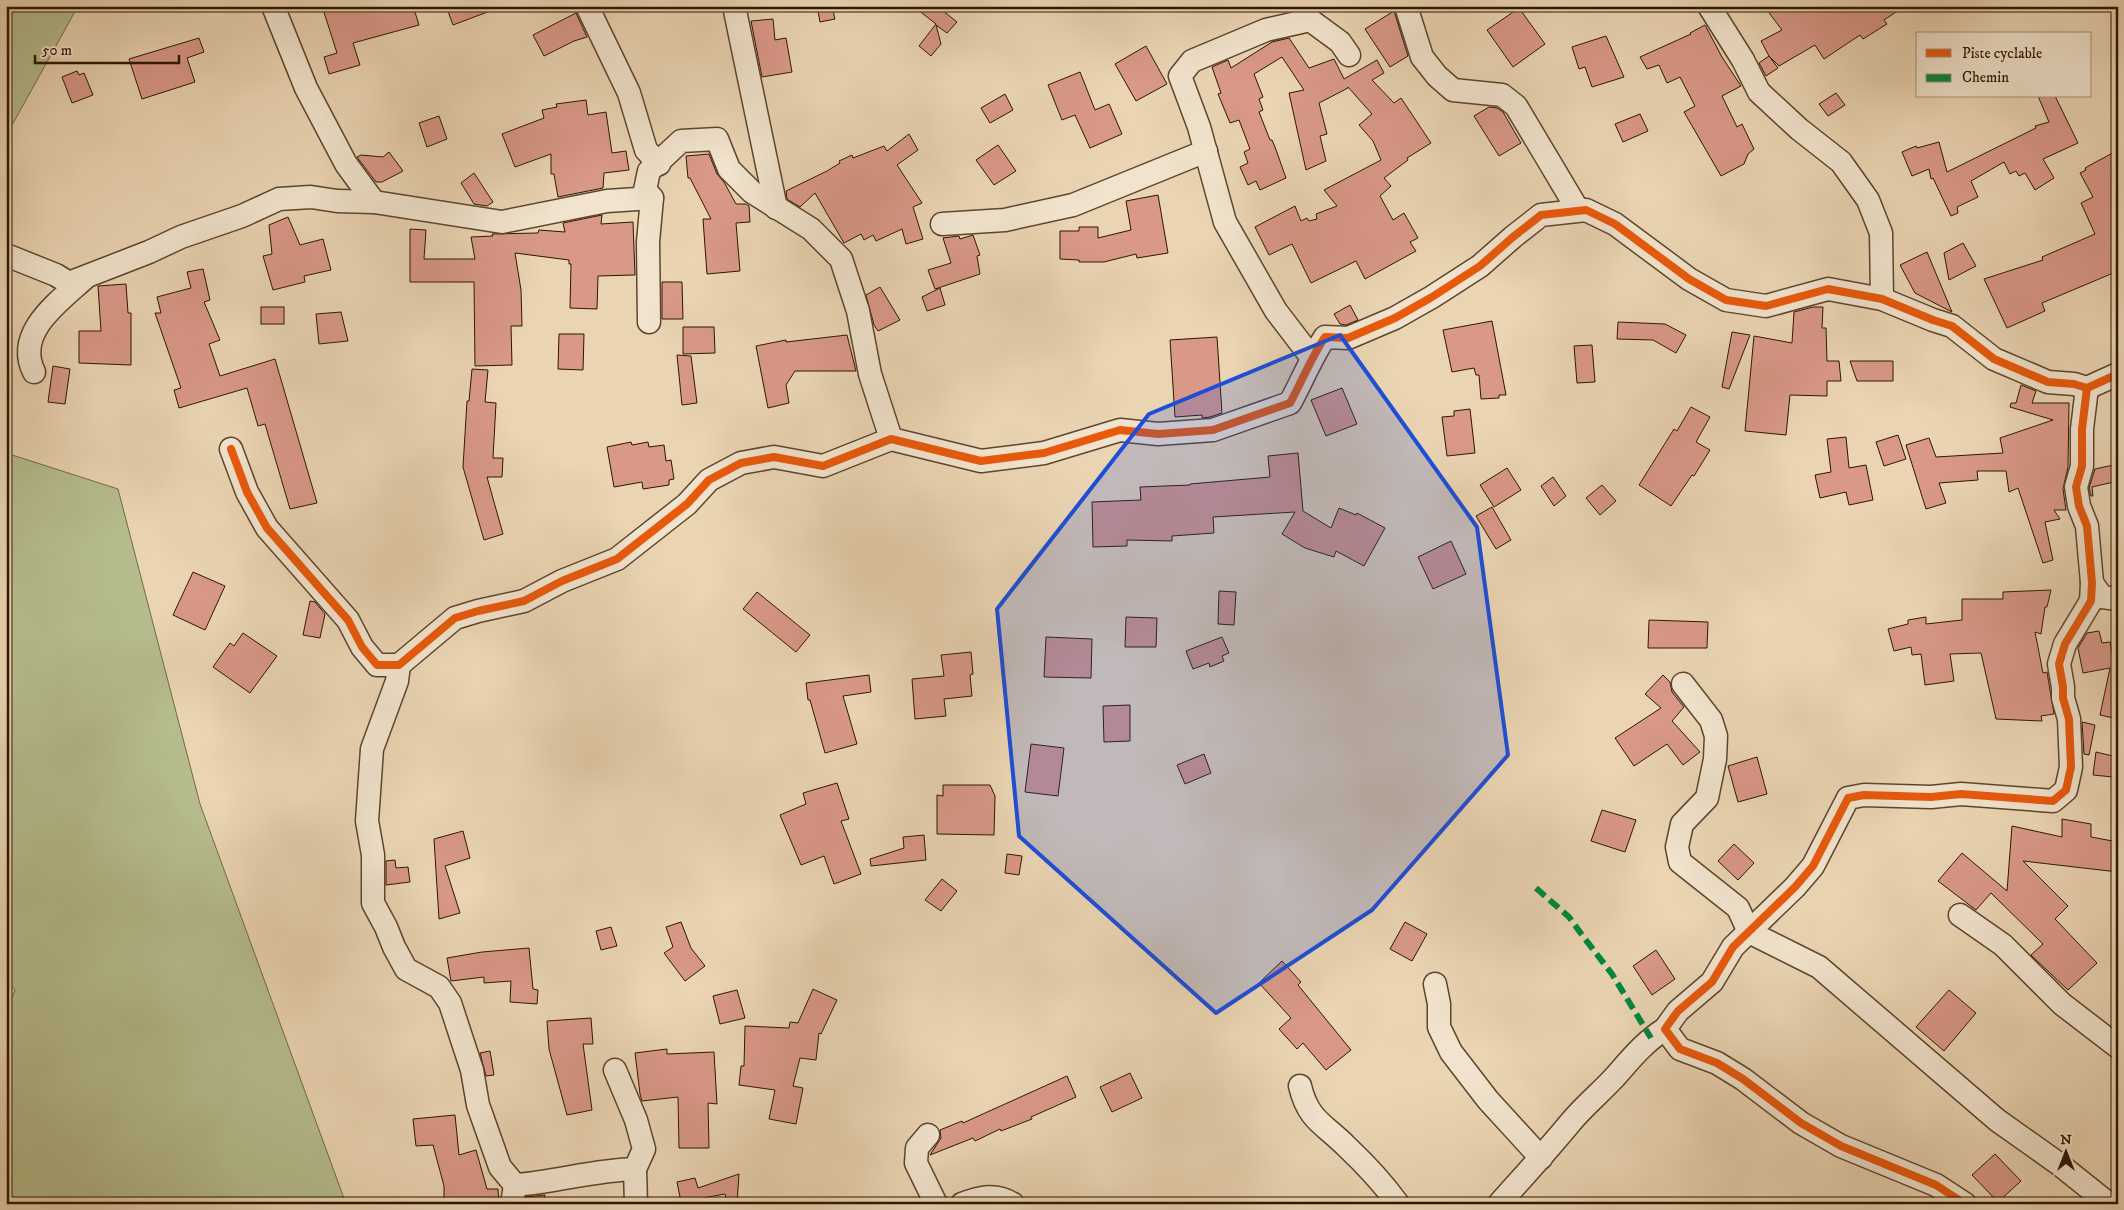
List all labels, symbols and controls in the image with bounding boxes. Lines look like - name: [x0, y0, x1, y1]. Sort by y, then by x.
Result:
- scale bar: [35, 32, 179, 64]
- legend: [1916, 32, 2092, 98]
- text: 50 m: [42, 41, 72, 60]
- text: Piste cyclable: [1962, 44, 2042, 63]
- text: Chemin: [1962, 68, 2009, 87]
- north arrow: [2042, 1128, 2092, 1178]
- text: N: [2060, 1131, 2072, 1149]

